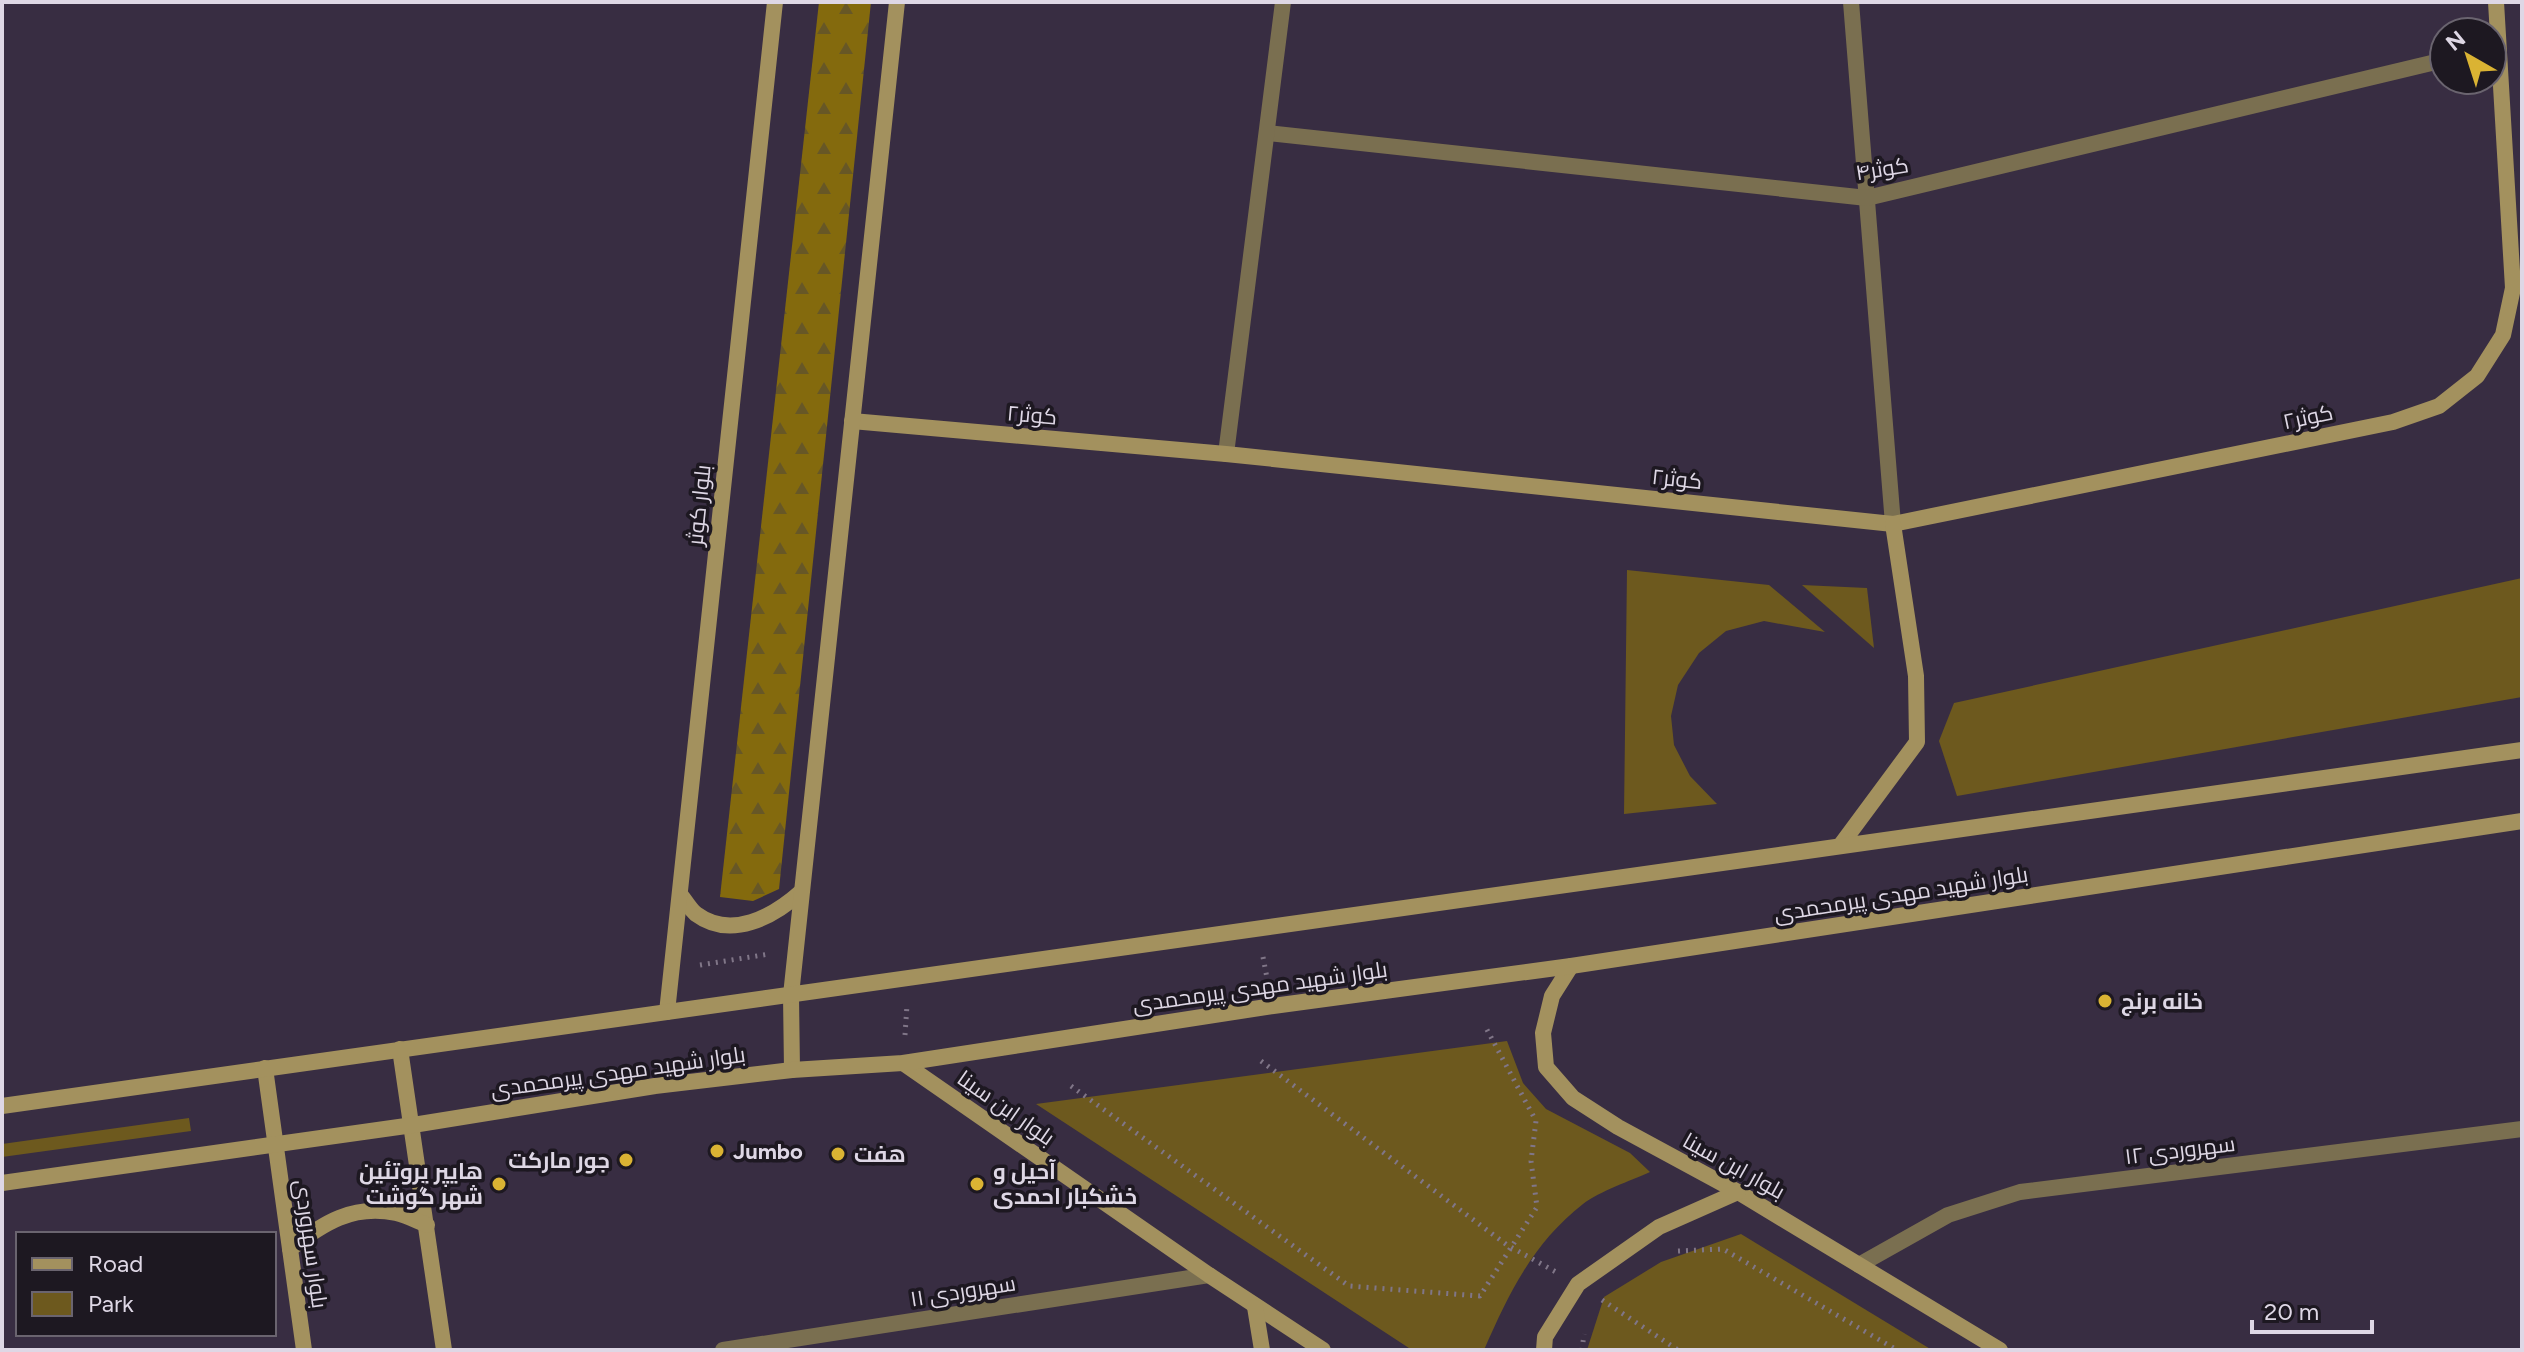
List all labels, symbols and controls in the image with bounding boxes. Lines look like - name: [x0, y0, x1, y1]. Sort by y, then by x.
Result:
- north arrow: [2428, 16, 2508, 96]
- text: N: [2441, 25, 2471, 57]
- street label: کوثر۴: [1853, 151, 1911, 187]
- street label: کوثر۲: [1006, 399, 1058, 431]
- street label: کوثر۲: [2280, 399, 2336, 435]
- street label: بلوار کوثر: [681, 463, 717, 549]
- street label: کوثر۲: [1650, 463, 1704, 495]
- street label: بلوار شهید مهدی پیرمحمدی: [1772, 861, 2030, 928]
- street label: بلوار شهید مهدی پیرمحمدی: [1131, 956, 1389, 1019]
- place label: خانه برنج: [2121, 988, 2203, 1016]
- marker: خانه برنج: [2096, 992, 2114, 1010]
- street label: بلوار شهید مهدی پیرمحمدی: [489, 1041, 747, 1104]
- street label: بلوار ابن سینا: [952, 1065, 1060, 1151]
- street label: بلوار ابن سینا: [1678, 1127, 1790, 1205]
- street label: سهروردی ۱۲: [2123, 1130, 2237, 1170]
- place label: Jumbo: [733, 1138, 803, 1165]
- place label: هفت: [854, 1141, 906, 1168]
- marker: Jumbo: [708, 1142, 726, 1160]
- marker: هفت: [829, 1145, 847, 1163]
- place label: جور مارکت: [508, 1147, 610, 1174]
- marker: جور مارکت: [617, 1151, 635, 1169]
- place label: هایپر پروتئین شهر گوشت: [359, 1158, 483, 1210]
- place label: آحیل و خشکبار احمدی: [993, 1158, 1137, 1210]
- marker: هایپر پروتئین شهر گوشت: [490, 1175, 508, 1193]
- marker: آحیل و خشکبار احمدی: [968, 1175, 986, 1193]
- street label: بلوار سهروردی: [289, 1178, 333, 1310]
- legend: [16, 1232, 276, 1336]
- text: Road: [88, 1249, 143, 1278]
- street label: سهروردی ١١: [908, 1269, 1018, 1313]
- scale bar: [2252, 1284, 2372, 1334]
- text: Park: [88, 1289, 134, 1318]
- text: 20 m: [2264, 1297, 2319, 1326]

